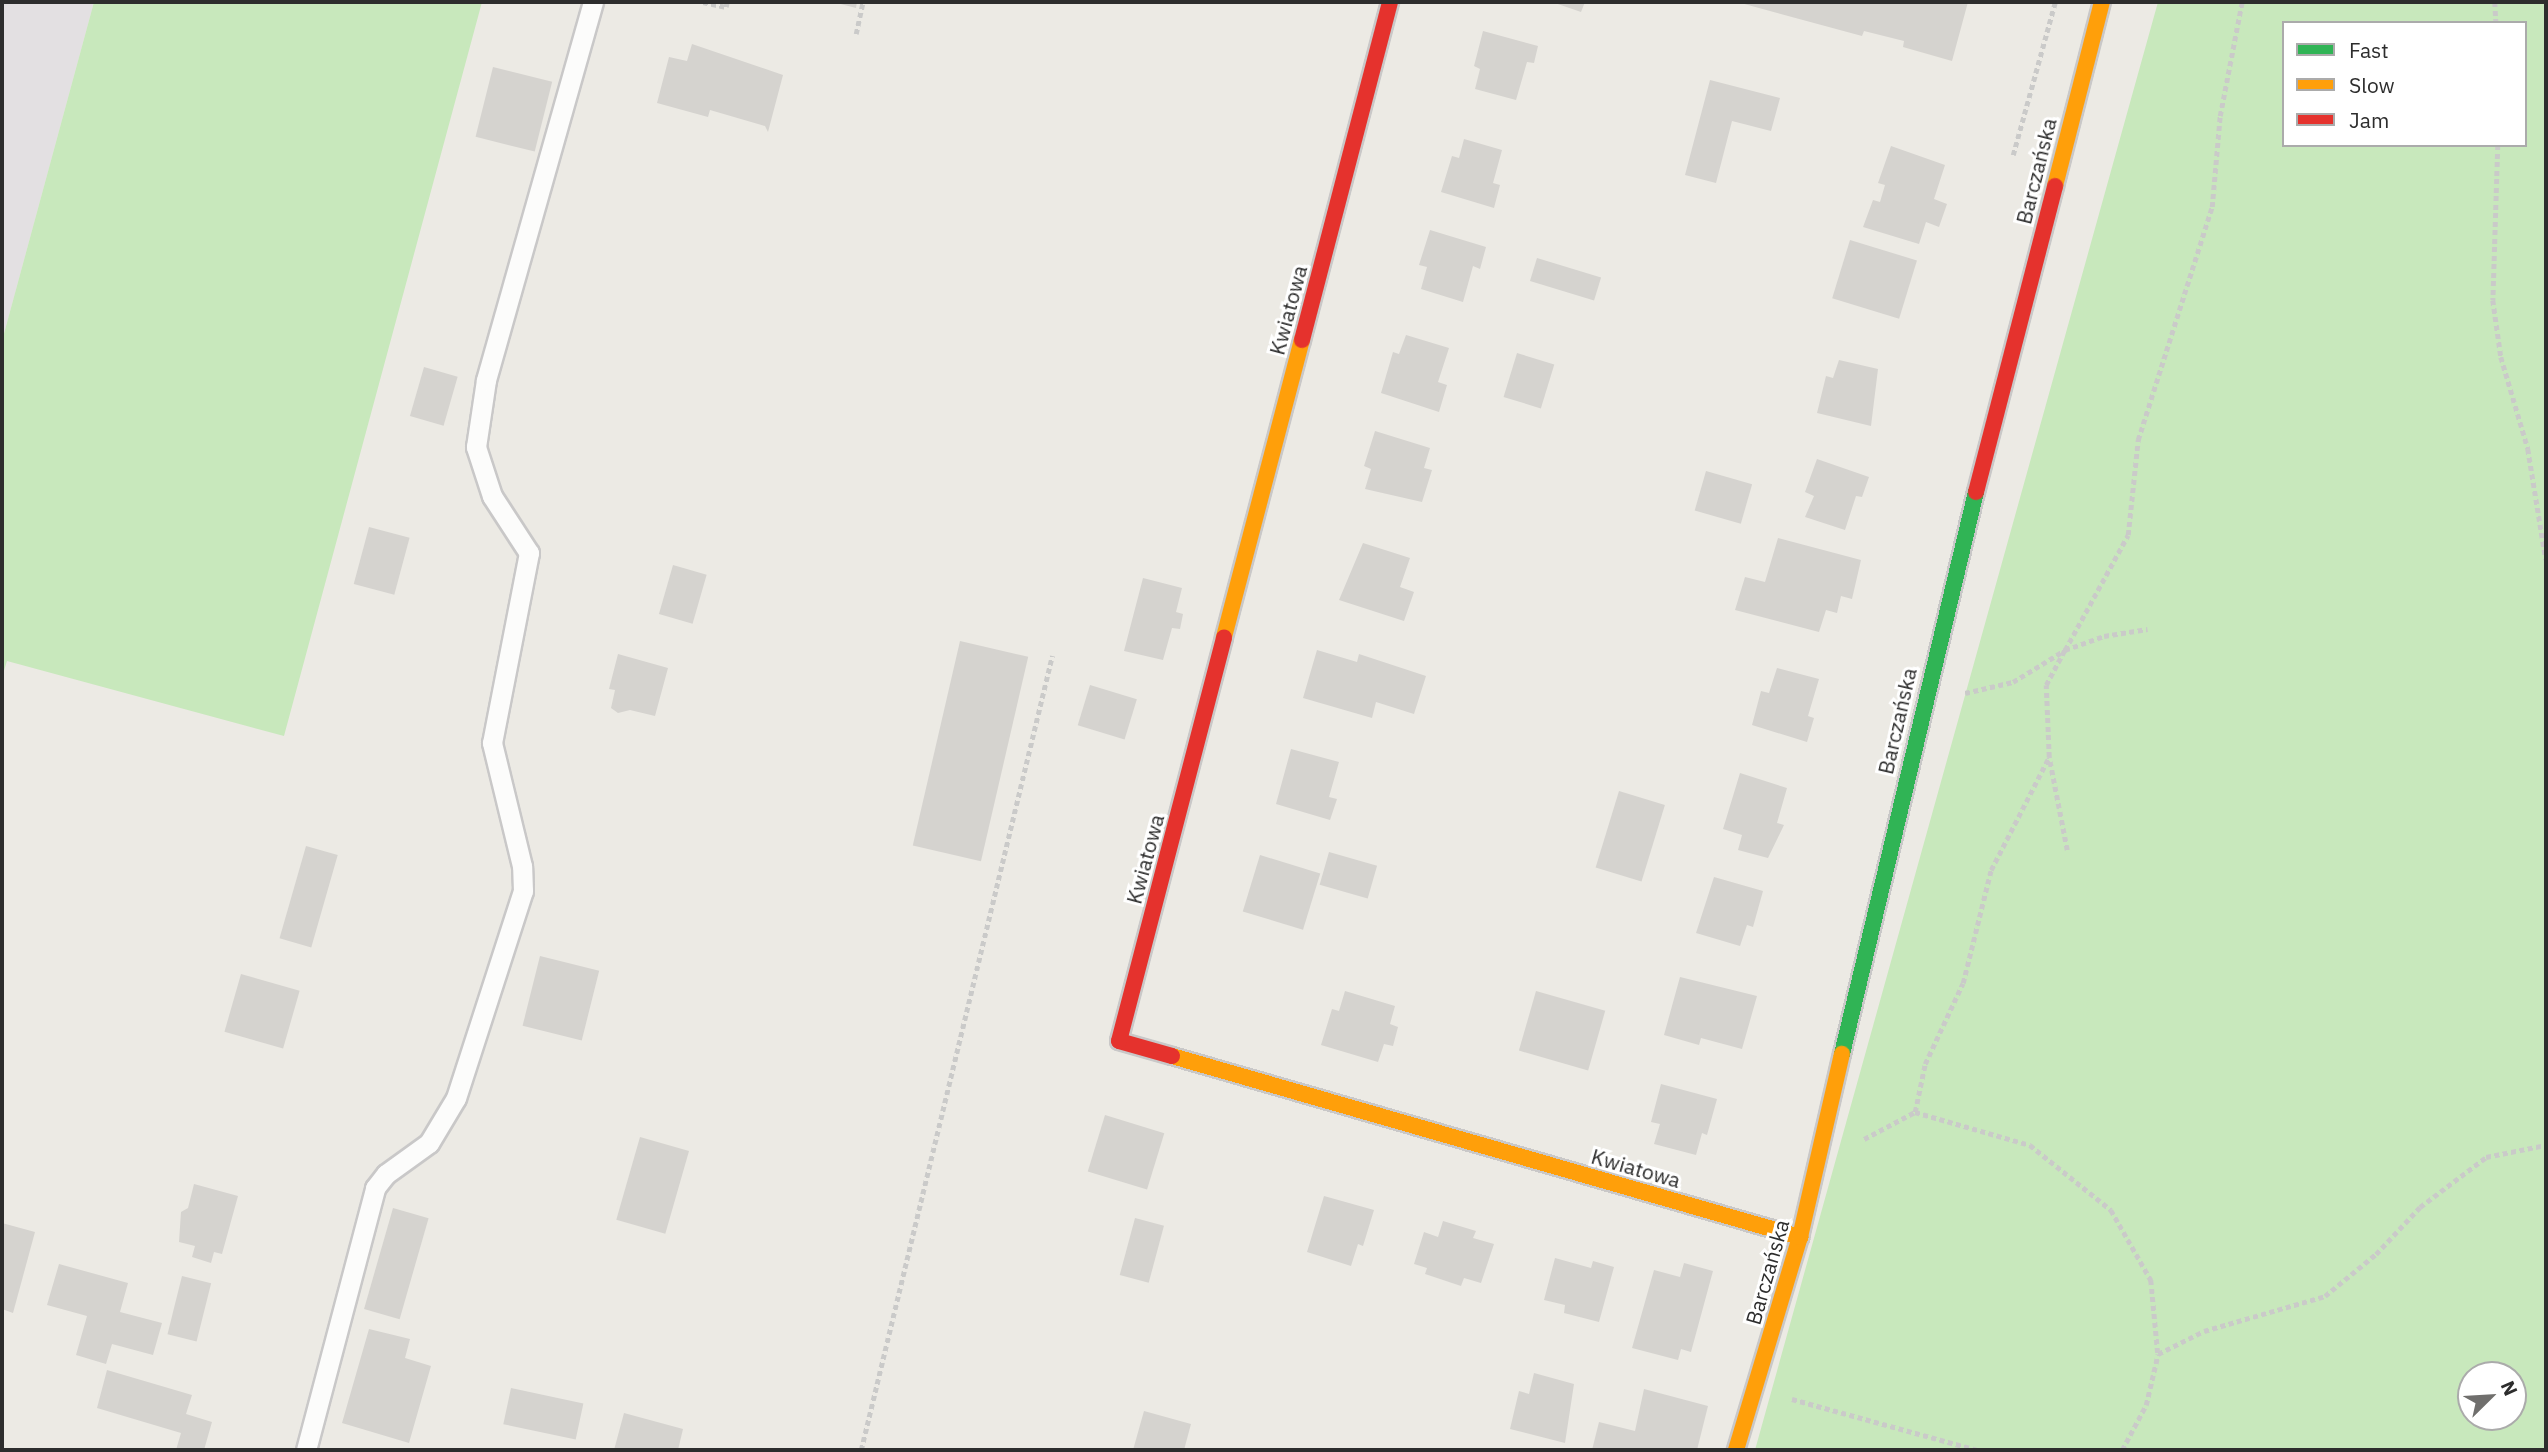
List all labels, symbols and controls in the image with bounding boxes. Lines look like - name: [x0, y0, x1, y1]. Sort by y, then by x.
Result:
- legend: [2282, 21, 2527, 147]
- text: Fast: [2349, 36, 2389, 64]
- text: Slow: [2349, 71, 2395, 99]
- text: Jam: [2349, 106, 2389, 134]
- street label: Barczańska: [2011, 115, 2061, 227]
- street label: Kwiatowa: [1264, 262, 1312, 358]
- street label: Barczańska: [1873, 665, 1921, 777]
- street label: Kwiatowa: [1121, 811, 1169, 907]
- street label: Kwiatowa: [1588, 1143, 1684, 1193]
- street label: Barczańska: [1740, 1216, 1794, 1328]
- north arrow: [2457, 1361, 2527, 1431]
- text: N: [2496, 1377, 2523, 1399]

